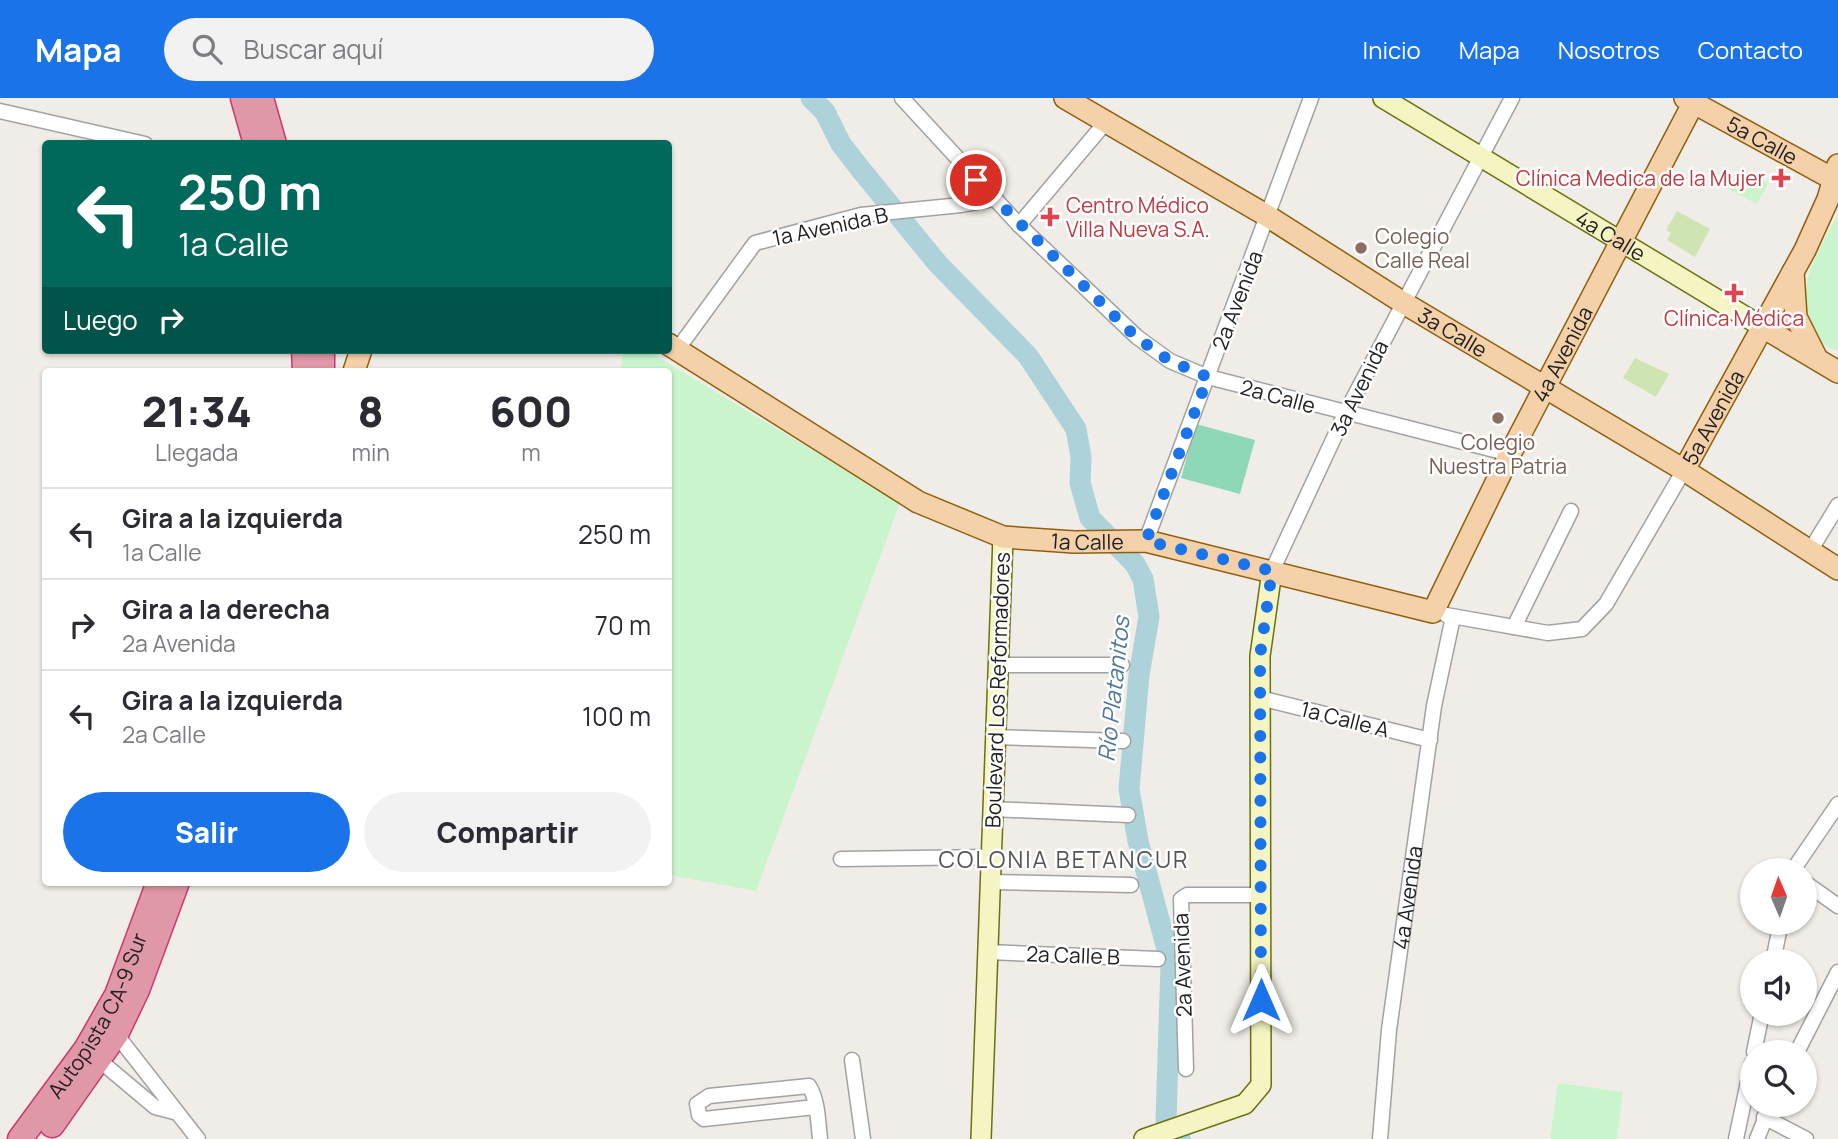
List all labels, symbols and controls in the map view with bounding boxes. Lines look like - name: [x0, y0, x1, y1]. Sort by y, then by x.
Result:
- search box: [164, 18, 654, 81]
- text: Mapa: [35, 27, 122, 72]
- icon: search: [188, 30, 226, 68]
- text: Buscar aquí: [244, 31, 383, 67]
- text: Inicio: [1363, 33, 1421, 66]
- text: Mapa: [1459, 33, 1520, 66]
- text: Nosotros: [1558, 33, 1660, 66]
- text: Contacto: [1698, 33, 1803, 66]
- street label: 5a Calle: [1722, 110, 1803, 171]
- pin: [946, 150, 1006, 210]
- text: 250 m: [178, 158, 322, 225]
- icon: arrive: [957, 161, 995, 199]
- place label: Clínica Medica de la Mujer: [1516, 164, 1765, 192]
- icon: left: [63, 168, 154, 259]
- marker: Clínica Medica de la Mujer: [1771, 168, 1791, 188]
- place label: Centro Médico Villa Nueva S.A.: [1066, 191, 1210, 243]
- street label: 1a Avenida B: [770, 200, 890, 252]
- street label: 4a Calle: [1571, 203, 1651, 267]
- marker: Centro Médico Villa Nueva S.A.: [1040, 207, 1060, 227]
- text: 1a Calle: [178, 222, 289, 266]
- place label: Colegio Calle Real: [1375, 222, 1470, 274]
- marker: Colegio Calle Real: [1353, 240, 1369, 256]
- street label: 2a Avenida: [1205, 246, 1269, 354]
- marker: Clínica Médica: [1724, 283, 1744, 303]
- icon: right: [152, 301, 190, 339]
- street label: 3a Calle: [1413, 301, 1493, 364]
- street label: 4a Avenida: [1526, 301, 1599, 407]
- text: Luego: [63, 302, 138, 338]
- place label: Clínica Médica: [1664, 304, 1804, 332]
- street label: 3a Avenida: [1324, 335, 1394, 441]
- street label: 5a Avenida: [1676, 365, 1750, 470]
- street label: 2a Calle: [1237, 373, 1319, 419]
- text: 21:34: [142, 382, 252, 440]
- text: 8: [358, 382, 384, 440]
- text: 600: [490, 382, 572, 440]
- marker: Colegio Nuestra Patria: [1490, 410, 1506, 426]
- place label: Colegio Nuestra Patria: [1429, 428, 1567, 480]
- text: Llegada: [155, 436, 238, 468]
- text: min: [351, 436, 390, 468]
- text: m: [521, 436, 541, 468]
- text: Gira a la izquierda: [122, 500, 343, 536]
- icon: left: [63, 515, 101, 553]
- text: 250 m: [578, 516, 651, 552]
- street label: 1a Calle: [1050, 526, 1124, 556]
- text: 1a Calle: [122, 536, 202, 568]
- street label: Boulevard Los Reformadores: [978, 552, 1016, 828]
- text: Gira a la derecha: [122, 591, 330, 627]
- icon: right: [63, 606, 101, 644]
- text: 70 m: [595, 607, 651, 643]
- water label: Río Platanitos: [1089, 613, 1137, 763]
- text: 2a Avenida: [122, 627, 236, 659]
- text: Gira a la izquierda: [122, 682, 343, 718]
- street label: 1a Calle A: [1298, 694, 1392, 744]
- icon: left: [63, 697, 101, 735]
- text: 100 m: [582, 698, 651, 734]
- text: 2a Calle: [122, 718, 206, 750]
- button: Salir: [63, 792, 350, 872]
- button: Compartir: [364, 792, 651, 872]
- district label: COLONIA BETANCUR: [938, 843, 1190, 875]
- street label: 4a Avenida: [1386, 844, 1428, 951]
- north arrow: [1740, 858, 1816, 934]
- map controls: [1740, 858, 1817, 1117]
- street label: 2a Avenida: [1166, 913, 1198, 1017]
- street label: Autopista CA-9 Sur: [41, 928, 153, 1103]
- street label: 2a Calle B: [1026, 939, 1120, 971]
- button: sound: [1740, 949, 1817, 1026]
- position arrow: [1224, 963, 1298, 1037]
- button: search: [1740, 1040, 1817, 1117]

